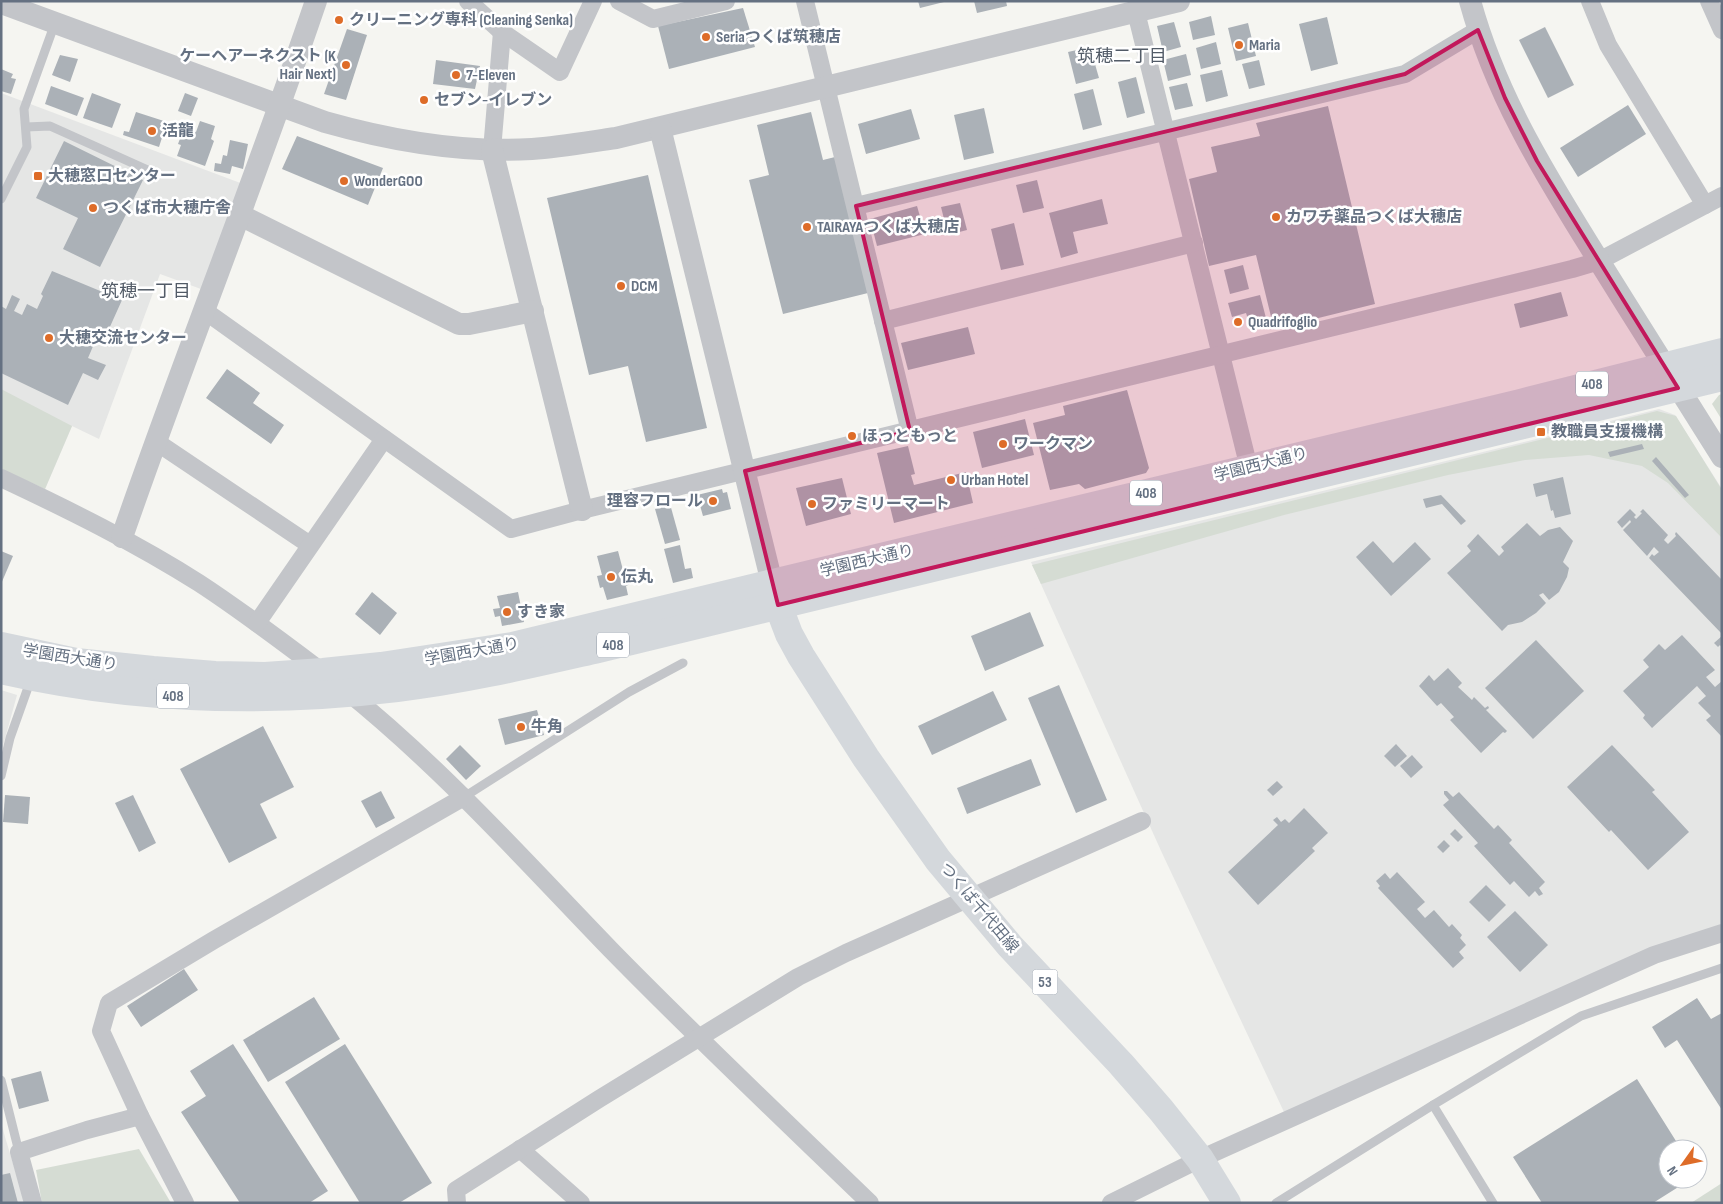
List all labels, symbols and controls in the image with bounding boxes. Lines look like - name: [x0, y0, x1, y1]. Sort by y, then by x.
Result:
- place label: クリーニング専科 (Cleaning Senka): [349, 10, 573, 30]
- marker: クリーニング専科 (Cleaning Senka): [333, 14, 345, 26]
- place label: Seriaつくば筑穂店: [716, 28, 841, 47]
- marker: Seriaつくば筑穂店: [700, 31, 712, 43]
- place label: Maria: [1249, 36, 1280, 55]
- marker: Maria: [1233, 39, 1245, 51]
- district label: 筑穂二丁目: [1077, 46, 1167, 67]
- place label: ケーヘアーネクスト (K Hair Next): [179, 47, 336, 84]
- marker: ケーヘアーネクスト (K Hair Next): [340, 59, 352, 71]
- place label: 7-Eleven: [466, 66, 516, 85]
- marker: 7-Eleven: [450, 69, 462, 81]
- place label: セブン-イレブン: [434, 91, 552, 110]
- marker: セブン-イレブン: [418, 94, 430, 106]
- place label: 活龍: [162, 122, 194, 141]
- marker: 活龍: [146, 125, 158, 137]
- place label: 大穂窓口センター: [48, 167, 176, 186]
- marker: 大穂窓口センター: [32, 170, 44, 182]
- place label: WonderGOO: [354, 172, 423, 191]
- marker: WonderGOO: [338, 175, 350, 187]
- place label: つくば市大穂庁舎: [103, 199, 231, 218]
- marker: つくば市大穂庁舎: [87, 202, 99, 214]
- place label: カワチ薬品つくば大穂店: [1286, 208, 1462, 227]
- marker: カワチ薬品つくば大穂店: [1270, 211, 1282, 223]
- place label: TAIRAYAつくば大穂店: [817, 218, 959, 237]
- marker: TAIRAYAつくば大穂店: [801, 221, 813, 233]
- place label: DCM: [631, 277, 658, 296]
- marker: DCM: [615, 280, 627, 292]
- district label: 筑穂一丁目: [101, 281, 191, 302]
- place label: Quadrifoglio: [1248, 313, 1317, 332]
- marker: Quadrifoglio: [1232, 316, 1244, 328]
- place label: 大穂交流センター: [59, 329, 187, 348]
- marker: 大穂交流センター: [43, 332, 55, 344]
- road number: 408: [1576, 372, 1608, 396]
- place label: 教職員支援機構: [1551, 422, 1663, 442]
- marker: 教職員支援機構: [1535, 426, 1547, 438]
- place label: ほっともっと: [862, 427, 958, 446]
- marker: ほっともっと: [846, 430, 858, 442]
- place label: ワークマン: [1013, 435, 1093, 454]
- marker: ワークマン: [997, 438, 1009, 450]
- street label: 学園西大通り: [1212, 444, 1310, 486]
- place label: Urban Hotel: [961, 471, 1028, 490]
- marker: Urban Hotel: [945, 474, 957, 486]
- road number: 408: [1130, 480, 1162, 506]
- place label: 理容フロール: [607, 492, 703, 511]
- marker: 理容フロール: [707, 495, 719, 507]
- place label: ファミリーマート: [822, 495, 950, 514]
- marker: ファミリーマート: [806, 498, 818, 510]
- street label: 学園西大通り: [818, 541, 916, 581]
- place label: 伝丸: [620, 568, 653, 587]
- marker: 伝丸: [605, 571, 617, 583]
- place label: すき家: [517, 603, 565, 622]
- marker: すき家: [501, 606, 513, 618]
- road number: 408: [597, 632, 629, 658]
- street label: 学園西大通り: [423, 634, 521, 670]
- street label: 学園西大通り: [21, 641, 119, 675]
- road number: 408: [157, 684, 189, 708]
- place label: 牛角: [531, 718, 563, 737]
- marker: 牛角: [515, 721, 527, 733]
- street label: つくば千代田線: [936, 859, 1022, 957]
- road number: 53: [1032, 970, 1058, 994]
- north arrow: [1658, 1139, 1708, 1189]
- text: N: [1663, 1163, 1682, 1179]

